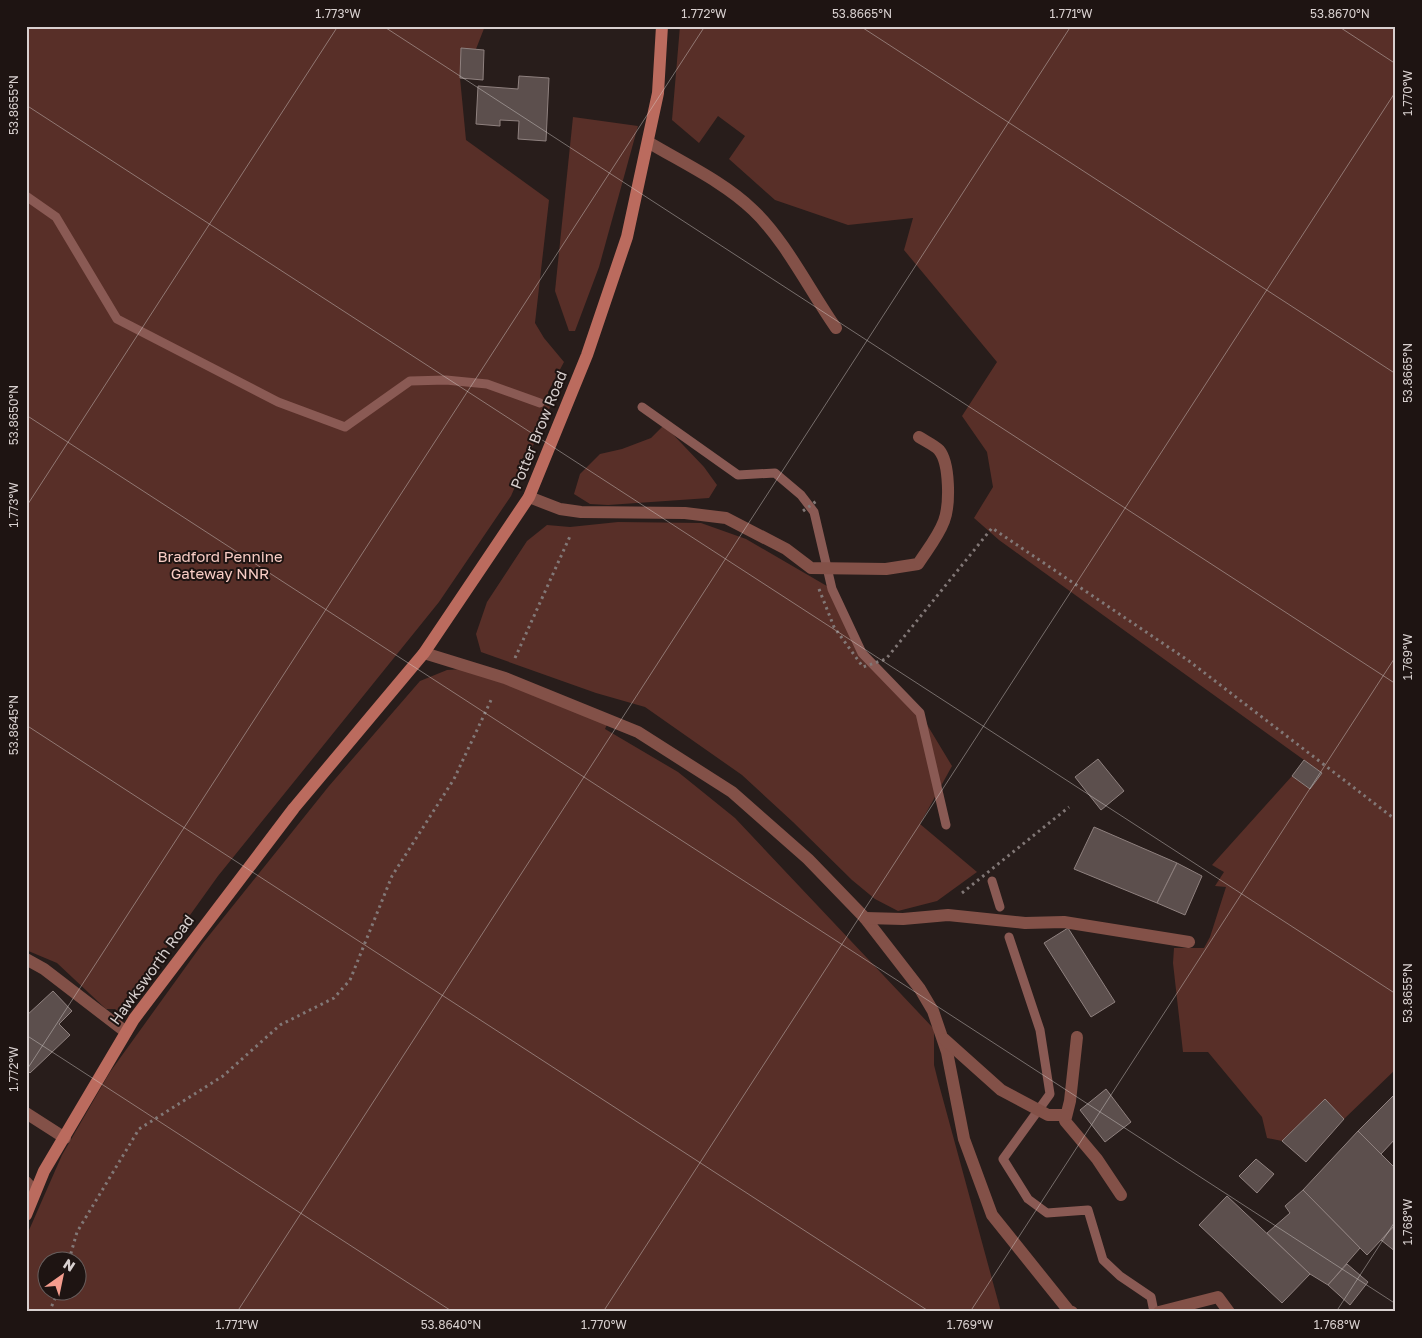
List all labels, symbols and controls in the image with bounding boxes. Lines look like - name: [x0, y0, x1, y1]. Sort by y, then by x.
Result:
- text: 1.773°W: [315, 6, 361, 21]
- text: 1.772°W: [681, 6, 727, 21]
- text: 53.8665°N: [832, 6, 892, 21]
- text: 1.771°W: [1049, 6, 1093, 21]
- text: 53.8670°N: [1310, 6, 1370, 21]
- text: 1.770°W: [1400, 70, 1415, 116]
- text: 53.8655°N: [6, 75, 21, 135]
- text: 53.8665°N: [1400, 343, 1415, 403]
- street label: Potter Brow Road: [506, 368, 570, 491]
- text: 53.8650°N: [6, 385, 21, 445]
- text: 1.773°W: [6, 482, 21, 528]
- park label: Bradford Pennine Gateway NNR: [157, 547, 283, 582]
- text: 1.769°W: [1400, 633, 1415, 680]
- text: 53.8645°N: [6, 695, 21, 755]
- street label: Hawksworth Road: [105, 911, 197, 1028]
- text: 53.8655°N: [1400, 963, 1415, 1023]
- text: 1.772°W: [6, 1046, 21, 1092]
- text: 1.768°W: [1400, 1198, 1415, 1245]
- north arrow: [38, 1250, 88, 1300]
- text: N: [60, 1255, 78, 1275]
- text: 1.771°W: [215, 1317, 259, 1332]
- text: 53.8640°N: [421, 1317, 481, 1332]
- text: 1.770°W: [581, 1317, 627, 1332]
- text: 1.769°W: [947, 1317, 994, 1332]
- text: 1.768°W: [1314, 1317, 1361, 1332]

